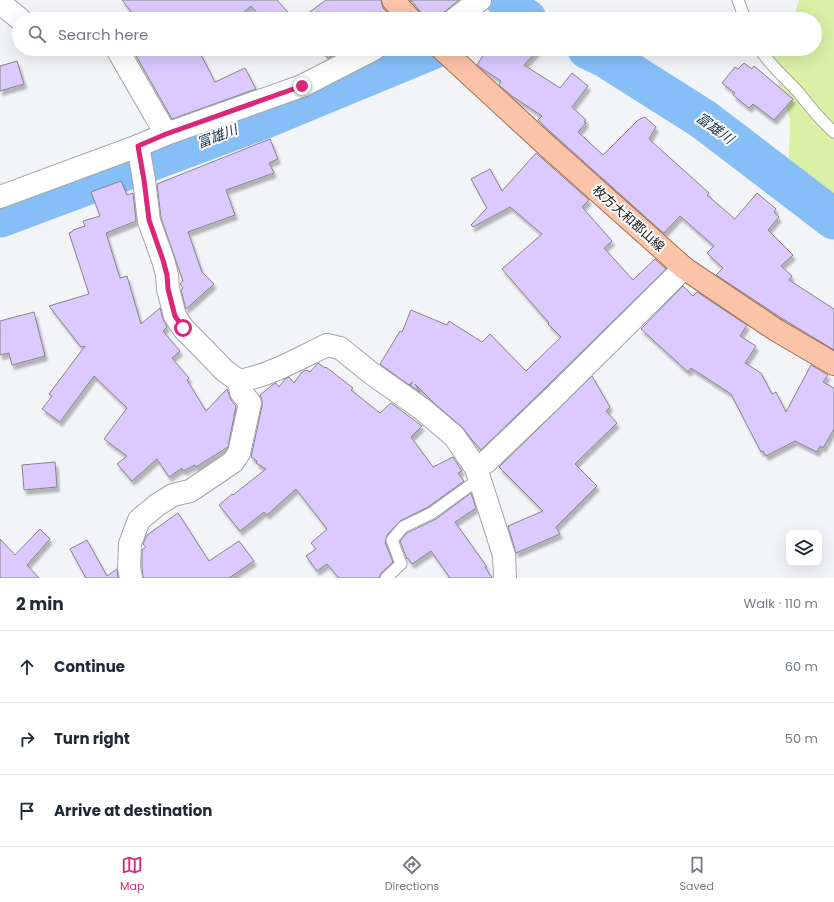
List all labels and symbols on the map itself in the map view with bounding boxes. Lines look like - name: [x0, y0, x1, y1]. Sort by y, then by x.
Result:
- route end: [293, 77, 311, 95]
- water label: 富雄川: [692, 108, 739, 150]
- water label: 富雄川: [194, 118, 242, 153]
- street label: 枚方大和郡山線: [588, 181, 669, 256]
- route start: [174, 319, 192, 337]

